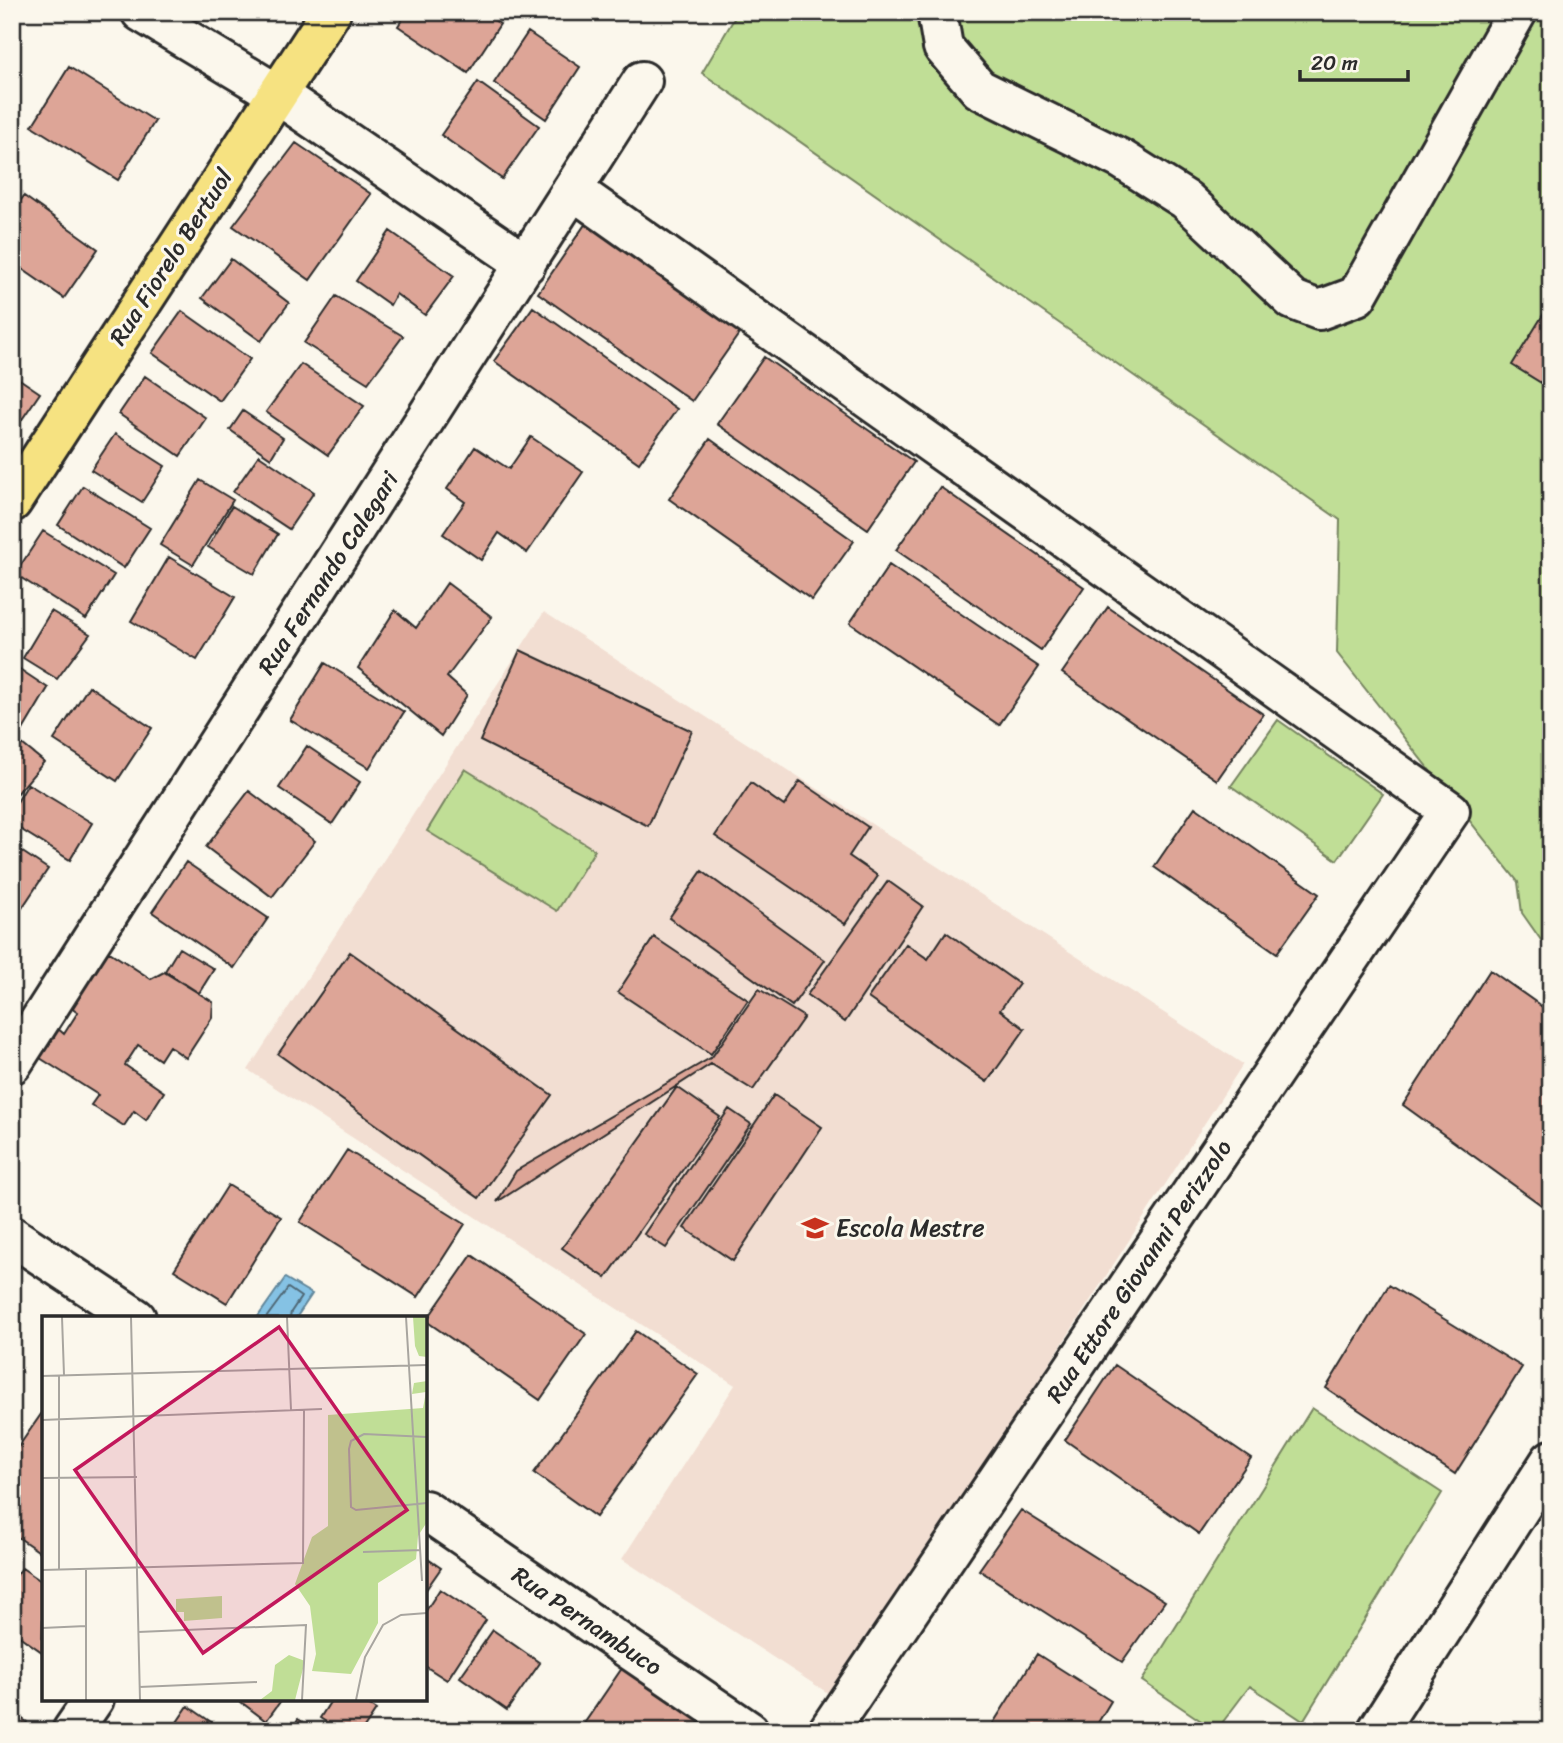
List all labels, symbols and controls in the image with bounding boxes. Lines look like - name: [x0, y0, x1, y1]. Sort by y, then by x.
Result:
- scale bar: [1300, 38, 1409, 82]
- text: 20 m: [1311, 44, 1358, 82]
- street label: Rua Fiorelo Bertuol: [98, 159, 245, 354]
- street label: Rua Fernando Calegari: [246, 462, 410, 683]
- street label: Rua Ettore Giovanni Perizzolo: [1035, 1130, 1243, 1412]
- place label: Escola Mestre: [836, 1207, 985, 1249]
- school or university icon: Escola Mestre: [800, 1213, 830, 1243]
- inset map: [42, 1316, 427, 1701]
- street label: Rua Pernambuco: [503, 1555, 671, 1687]

